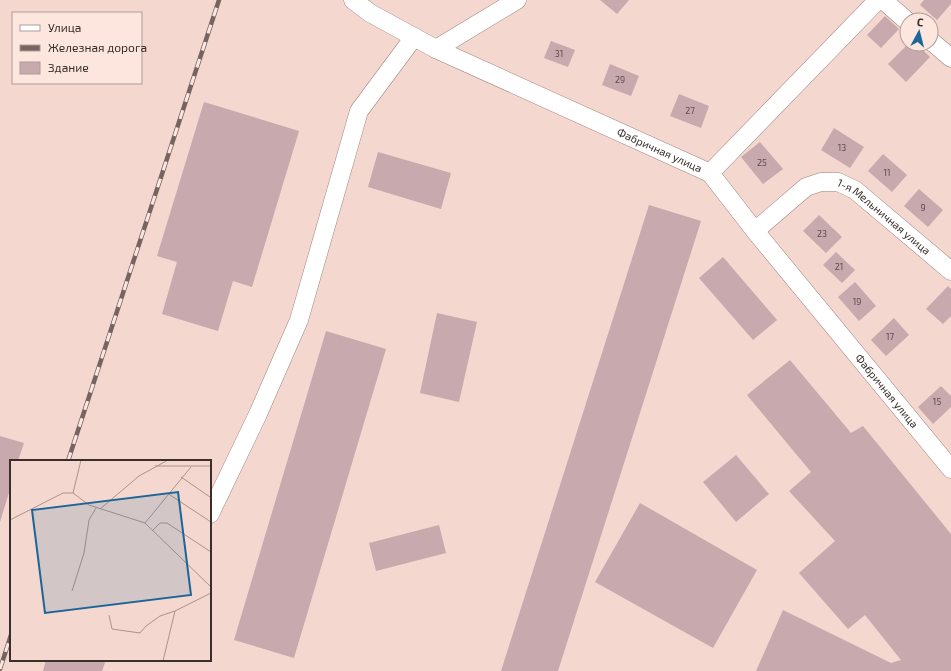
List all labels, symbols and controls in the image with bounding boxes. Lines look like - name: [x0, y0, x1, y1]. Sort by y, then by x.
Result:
- legend: [12, 12, 142, 84]
- north arrow: [899, 12, 939, 52]
- text: С: [916, 15, 925, 28]
- text: Улица: [48, 20, 81, 34]
- text: Железная дорога: [48, 40, 147, 54]
- house number: 31: [555, 48, 563, 59]
- text: Здание: [48, 60, 89, 74]
- house number: 29: [615, 74, 625, 85]
- house number: 27: [685, 105, 695, 116]
- street label: Фабричная улица: [615, 125, 704, 175]
- house number: 13: [838, 142, 846, 153]
- house number: 25: [757, 157, 767, 168]
- house number: 11: [883, 167, 891, 178]
- street label: 1-я Мельничная улица: [835, 176, 934, 257]
- house number: 9: [920, 202, 926, 213]
- house number: 23: [817, 228, 827, 239]
- house number: 21: [835, 261, 843, 272]
- house number: 19: [853, 296, 861, 307]
- house number: 17: [886, 331, 894, 342]
- street label: Фабричная улица: [853, 351, 921, 430]
- house number: 15: [933, 396, 941, 407]
- inset map: [10, 460, 211, 661]

